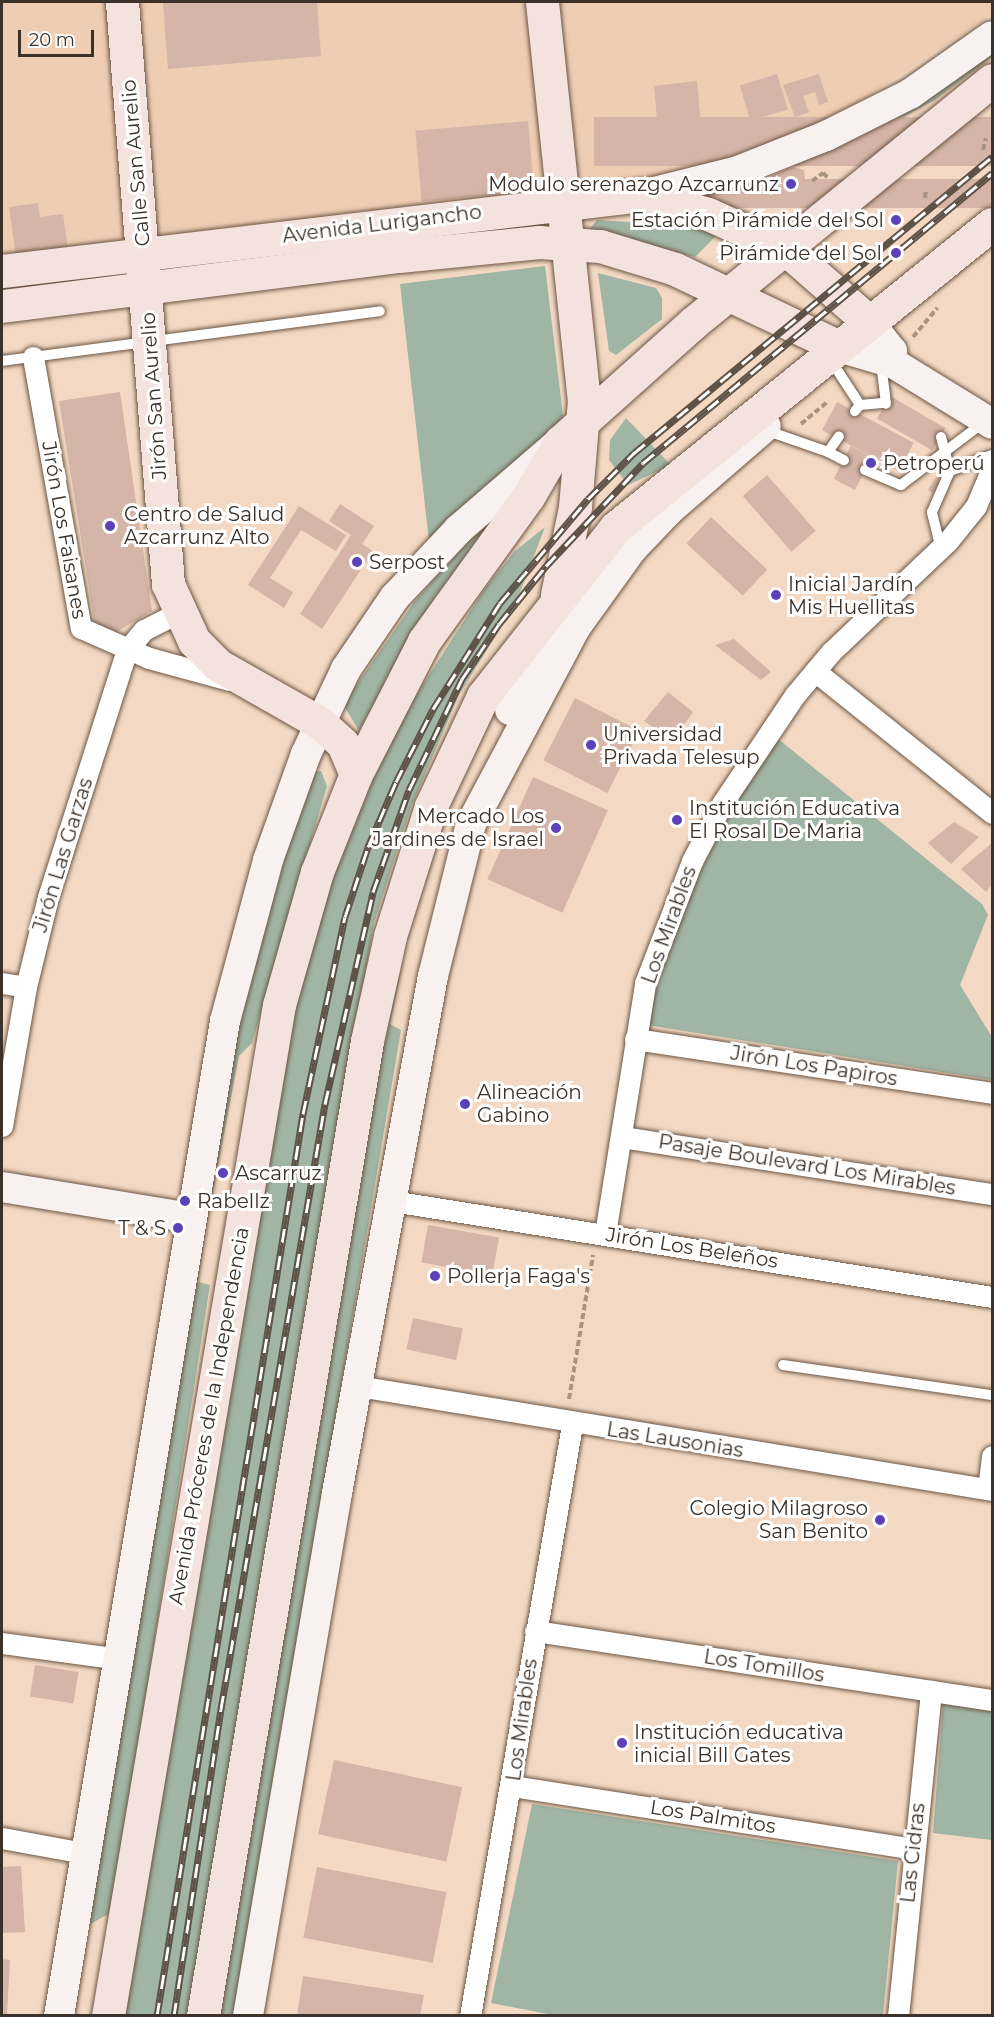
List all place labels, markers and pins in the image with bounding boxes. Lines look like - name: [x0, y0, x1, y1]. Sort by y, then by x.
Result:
- place label: Modulo serenazgo Azcarrunz: [488, 172, 779, 196]
- marker: Modulo serenazgo Azcarrunz: [784, 177, 798, 191]
- place label: Estación Pirámide del Sol: [631, 208, 884, 232]
- marker: Estación Pirámide del Sol: [889, 213, 903, 227]
- place label: Pirámide del Sol: [719, 241, 882, 265]
- marker: Pirámide del Sol: [887, 244, 905, 262]
- place label: Petroperú: [883, 451, 985, 475]
- marker: Petroperú: [864, 456, 878, 470]
- place label: Centro de Salud Azcarrunz Alto: [124, 502, 284, 549]
- marker: Centro de Salud Azcarrunz Alto: [101, 517, 119, 535]
- place label: Serpost: [369, 550, 445, 574]
- marker: Serpost: [350, 555, 364, 569]
- place label: Inicial Jardín Mis Huellitas: [788, 572, 915, 619]
- marker: Inicial Jardín Mis Huellitas: [769, 588, 783, 602]
- place label: Universidad Privada Telesup: [603, 722, 760, 769]
- marker: Universidad Privada Telesup: [584, 738, 598, 752]
- place label: Institución Educativa El Rosal De Maria: [689, 796, 900, 843]
- place label: Mercado Los Jardines de Israel: [372, 804, 544, 851]
- marker: Institución Educativa El Rosal De Maria: [670, 813, 684, 827]
- marker: Mercado Los Jardines de Israel: [549, 821, 563, 835]
- place label: Alineación Gabino: [477, 1080, 582, 1127]
- marker: Alineación Gabino: [458, 1097, 472, 1111]
- place label: Ascarruz: [235, 1161, 322, 1185]
- marker: Ascarruz: [216, 1166, 230, 1180]
- place label: Rabellz: [197, 1189, 270, 1213]
- marker: Rabellz: [178, 1194, 192, 1208]
- place label: T & S: [118, 1216, 166, 1240]
- marker: T & S: [171, 1221, 185, 1235]
- place label: Pollerįa Faga's: [447, 1264, 590, 1288]
- marker: Pollerįa Faga's: [428, 1269, 442, 1283]
- place label: Colegio Milagroso San Benito: [689, 1496, 868, 1543]
- marker: Colegio Milagroso San Benito: [873, 1513, 887, 1527]
- place label: Institución educativa inicial Bill Gates: [634, 1720, 844, 1767]
- marker: Institución educativa inicial Bill Gates: [615, 1736, 629, 1750]

